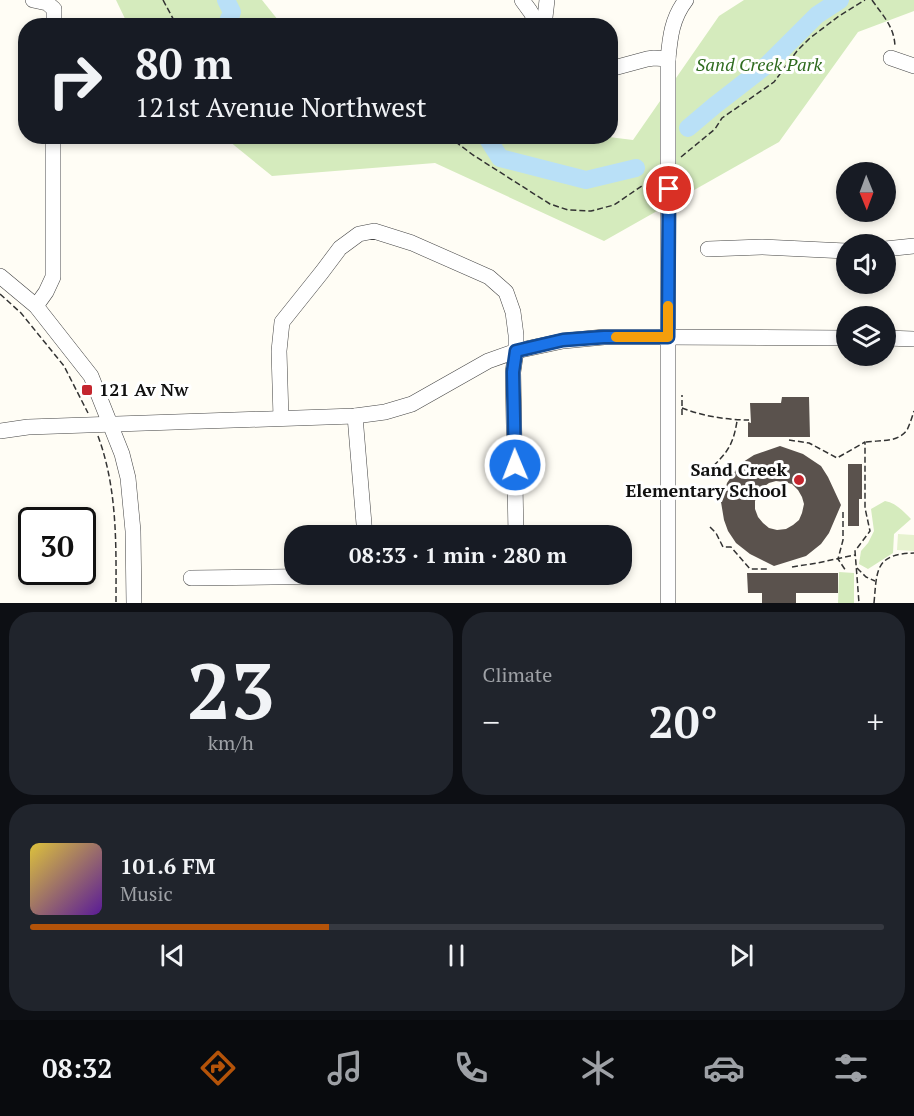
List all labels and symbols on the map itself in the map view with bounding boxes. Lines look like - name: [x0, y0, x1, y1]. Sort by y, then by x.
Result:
- park label: Sand Creek Park: [696, 52, 823, 76]
- north arrow: [836, 162, 896, 222]
- pin: [643, 163, 694, 214]
- place label: 121 Av Nw: [99, 377, 189, 401]
- marker: 121 Av Nw: [80, 383, 94, 397]
- position arrow: [483, 433, 547, 497]
- place label: Sand Creek Elementary School: [625, 457, 788, 502]
- marker: Sand Creek Elementary School: [792, 473, 806, 487]
- speed limit sign: 30: [18, 507, 96, 585]

